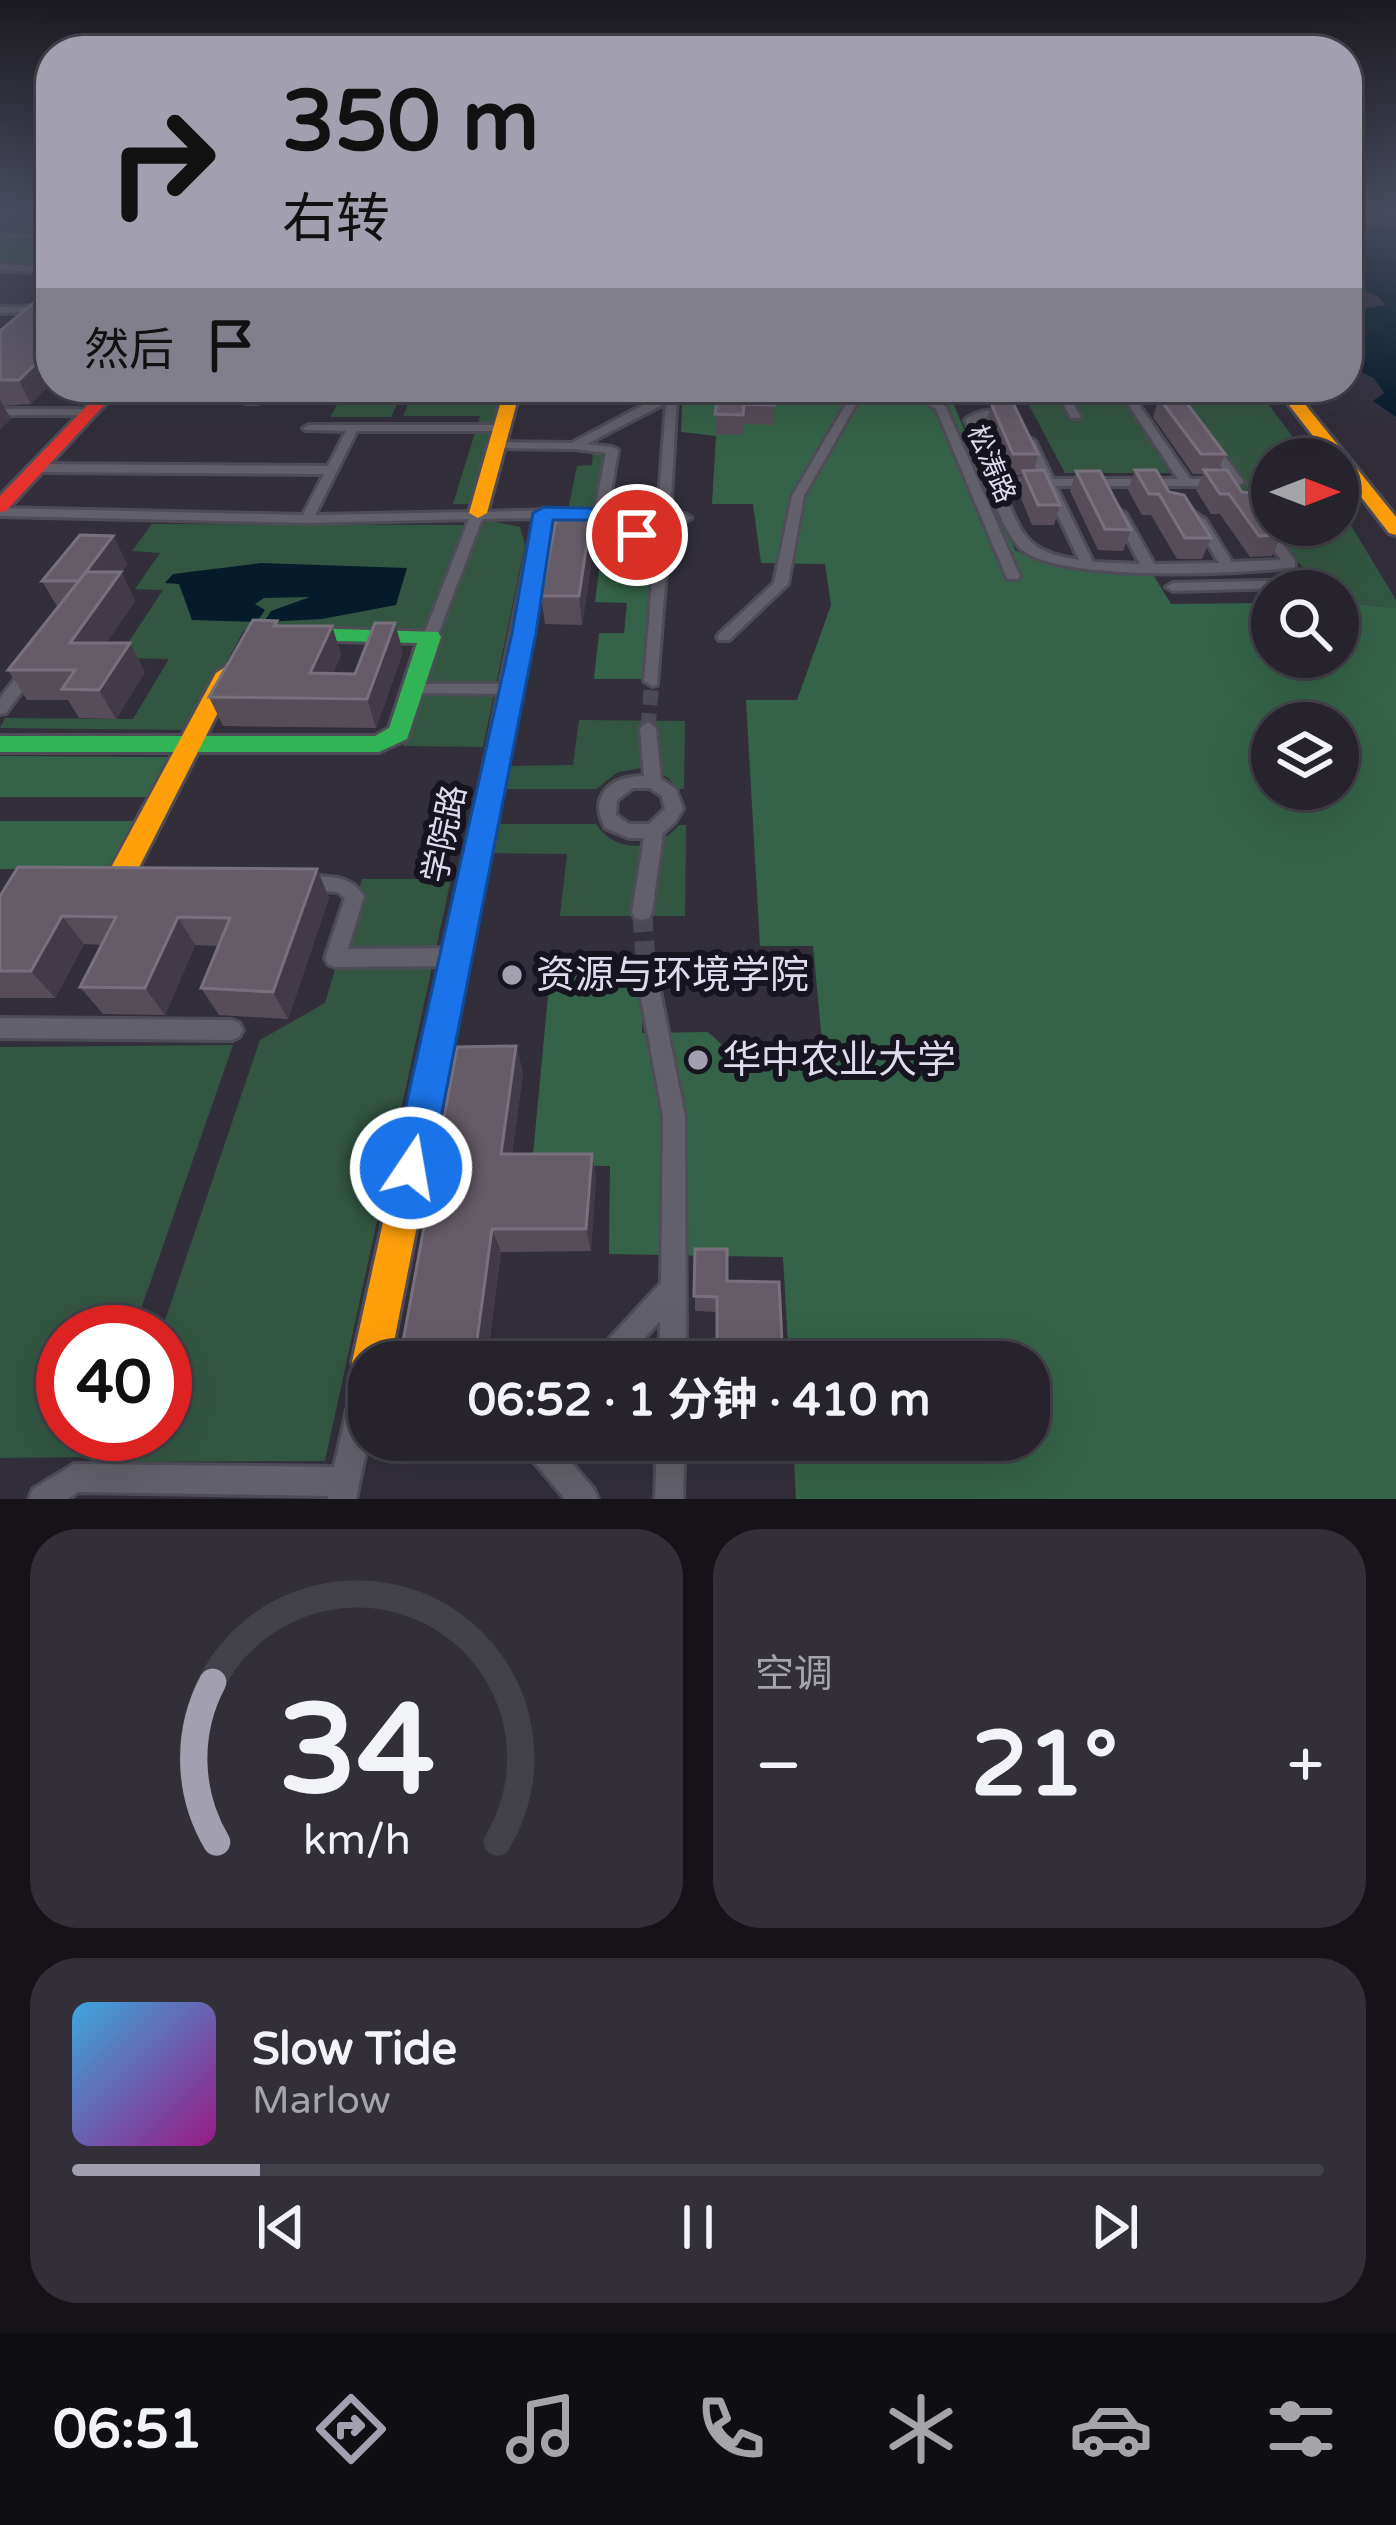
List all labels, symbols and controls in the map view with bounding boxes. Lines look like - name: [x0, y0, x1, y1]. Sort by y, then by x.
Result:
- text: 350 m: [282, 72, 539, 173]
- icon: right: [84, 84, 240, 240]
- text: 右转: [282, 187, 390, 252]
- icon: arrive: [198, 312, 264, 378]
- text: 然后: [84, 324, 174, 378]
- street label: 松涛路: [960, 420, 1022, 508]
- north arrow: [1251, 438, 1359, 546]
- map controls: [1251, 438, 1359, 810]
- pin: [586, 484, 688, 586]
- icon: arrive: [604, 502, 670, 568]
- button: search: [1251, 570, 1359, 678]
- button: layers: [1251, 702, 1359, 810]
- street label: 学院路: [416, 782, 474, 886]
- place label: 资源与环境学院: [536, 952, 809, 999]
- marker: 资源与环境学院: [499, 962, 525, 988]
- place label: 华中农业大学: [722, 1037, 956, 1084]
- marker: 华中农业大学: [685, 1047, 711, 1073]
- position arrow: [348, 1105, 474, 1231]
- speed limit sign: 40: [36, 1305, 192, 1461]
- text: 06:52 · 1 分钟 · 410 m: [468, 1374, 930, 1428]
- text: 空调: [755, 1651, 833, 1698]
- text: 34: [278, 1676, 435, 1827]
- text: 21°: [971, 1711, 1118, 1820]
- text: −: [755, 1726, 802, 1806]
- text: +: [1287, 1726, 1324, 1806]
- text: km/h: [303, 1814, 410, 1865]
- text: Slow Tide: [252, 2023, 457, 2077]
- text: Marlow: [252, 2077, 391, 2124]
- icon: previous: [248, 2194, 314, 2260]
- icon: pause: [665, 2194, 731, 2260]
- icon: next: [1082, 2194, 1148, 2260]
- icon: directions: [309, 2387, 393, 2471]
- icon: music: [499, 2387, 583, 2471]
- icon: phone: [689, 2387, 773, 2471]
- icon: climate: [879, 2387, 963, 2471]
- icon: car: [1069, 2387, 1153, 2471]
- icon: filters: [1259, 2387, 1343, 2471]
- text: 06:51: [53, 2397, 203, 2462]

